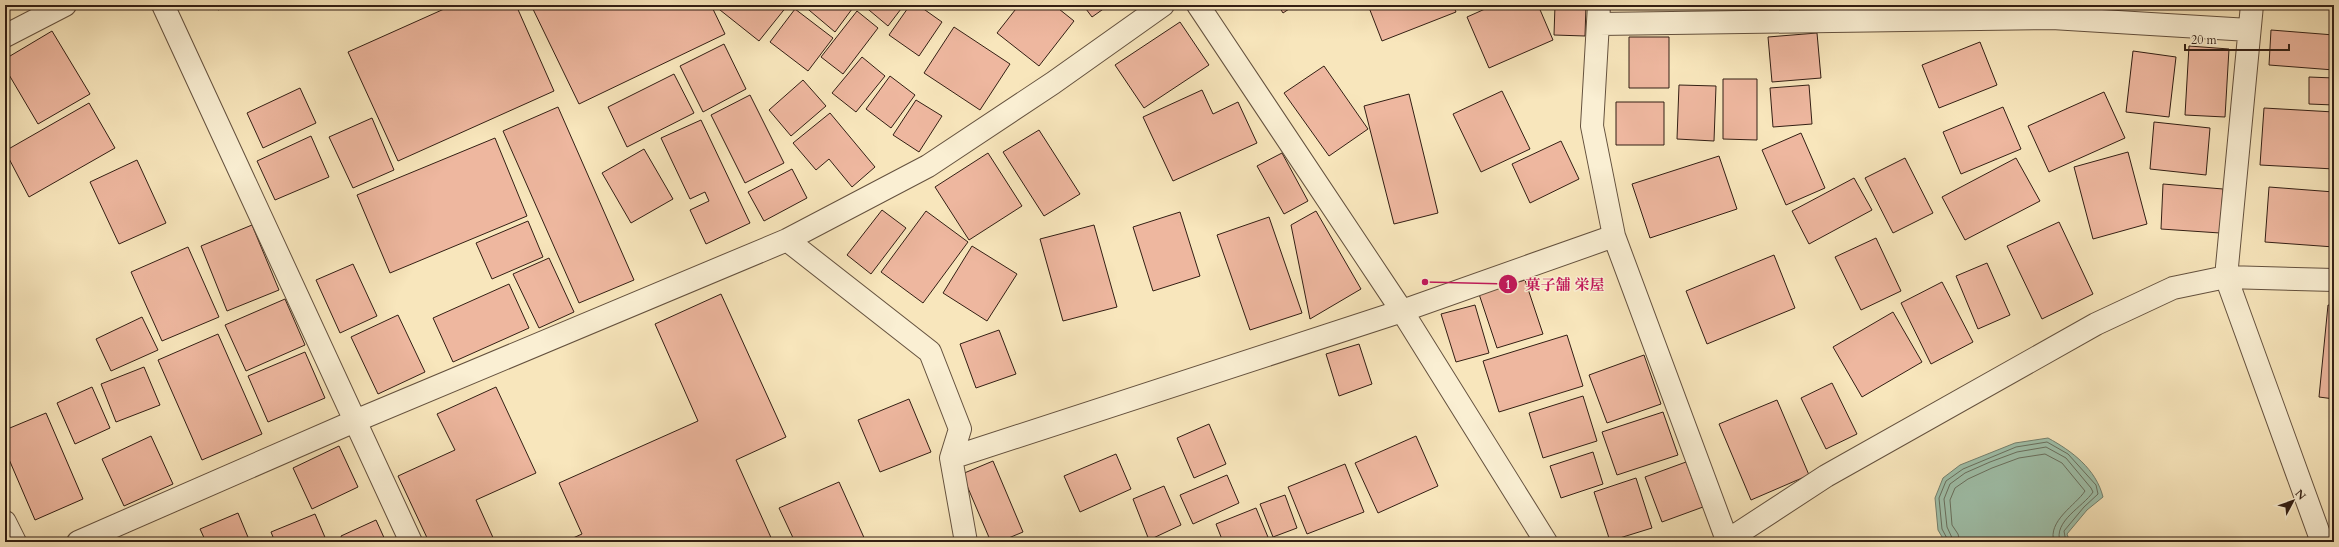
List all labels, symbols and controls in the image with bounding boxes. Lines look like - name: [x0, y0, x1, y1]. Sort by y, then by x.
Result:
- scale bar: [2185, 26, 2289, 52]
- text: 20 m: [2191, 32, 2218, 48]
- callout: 菓子舗 栄屋: [1498, 271, 1613, 298]
- text: 菓子舗 栄屋: [1525, 275, 1605, 295]
- text: 1: [1505, 277, 1511, 293]
- north arrow: [2273, 481, 2313, 521]
- text: N: [2291, 486, 2309, 504]

